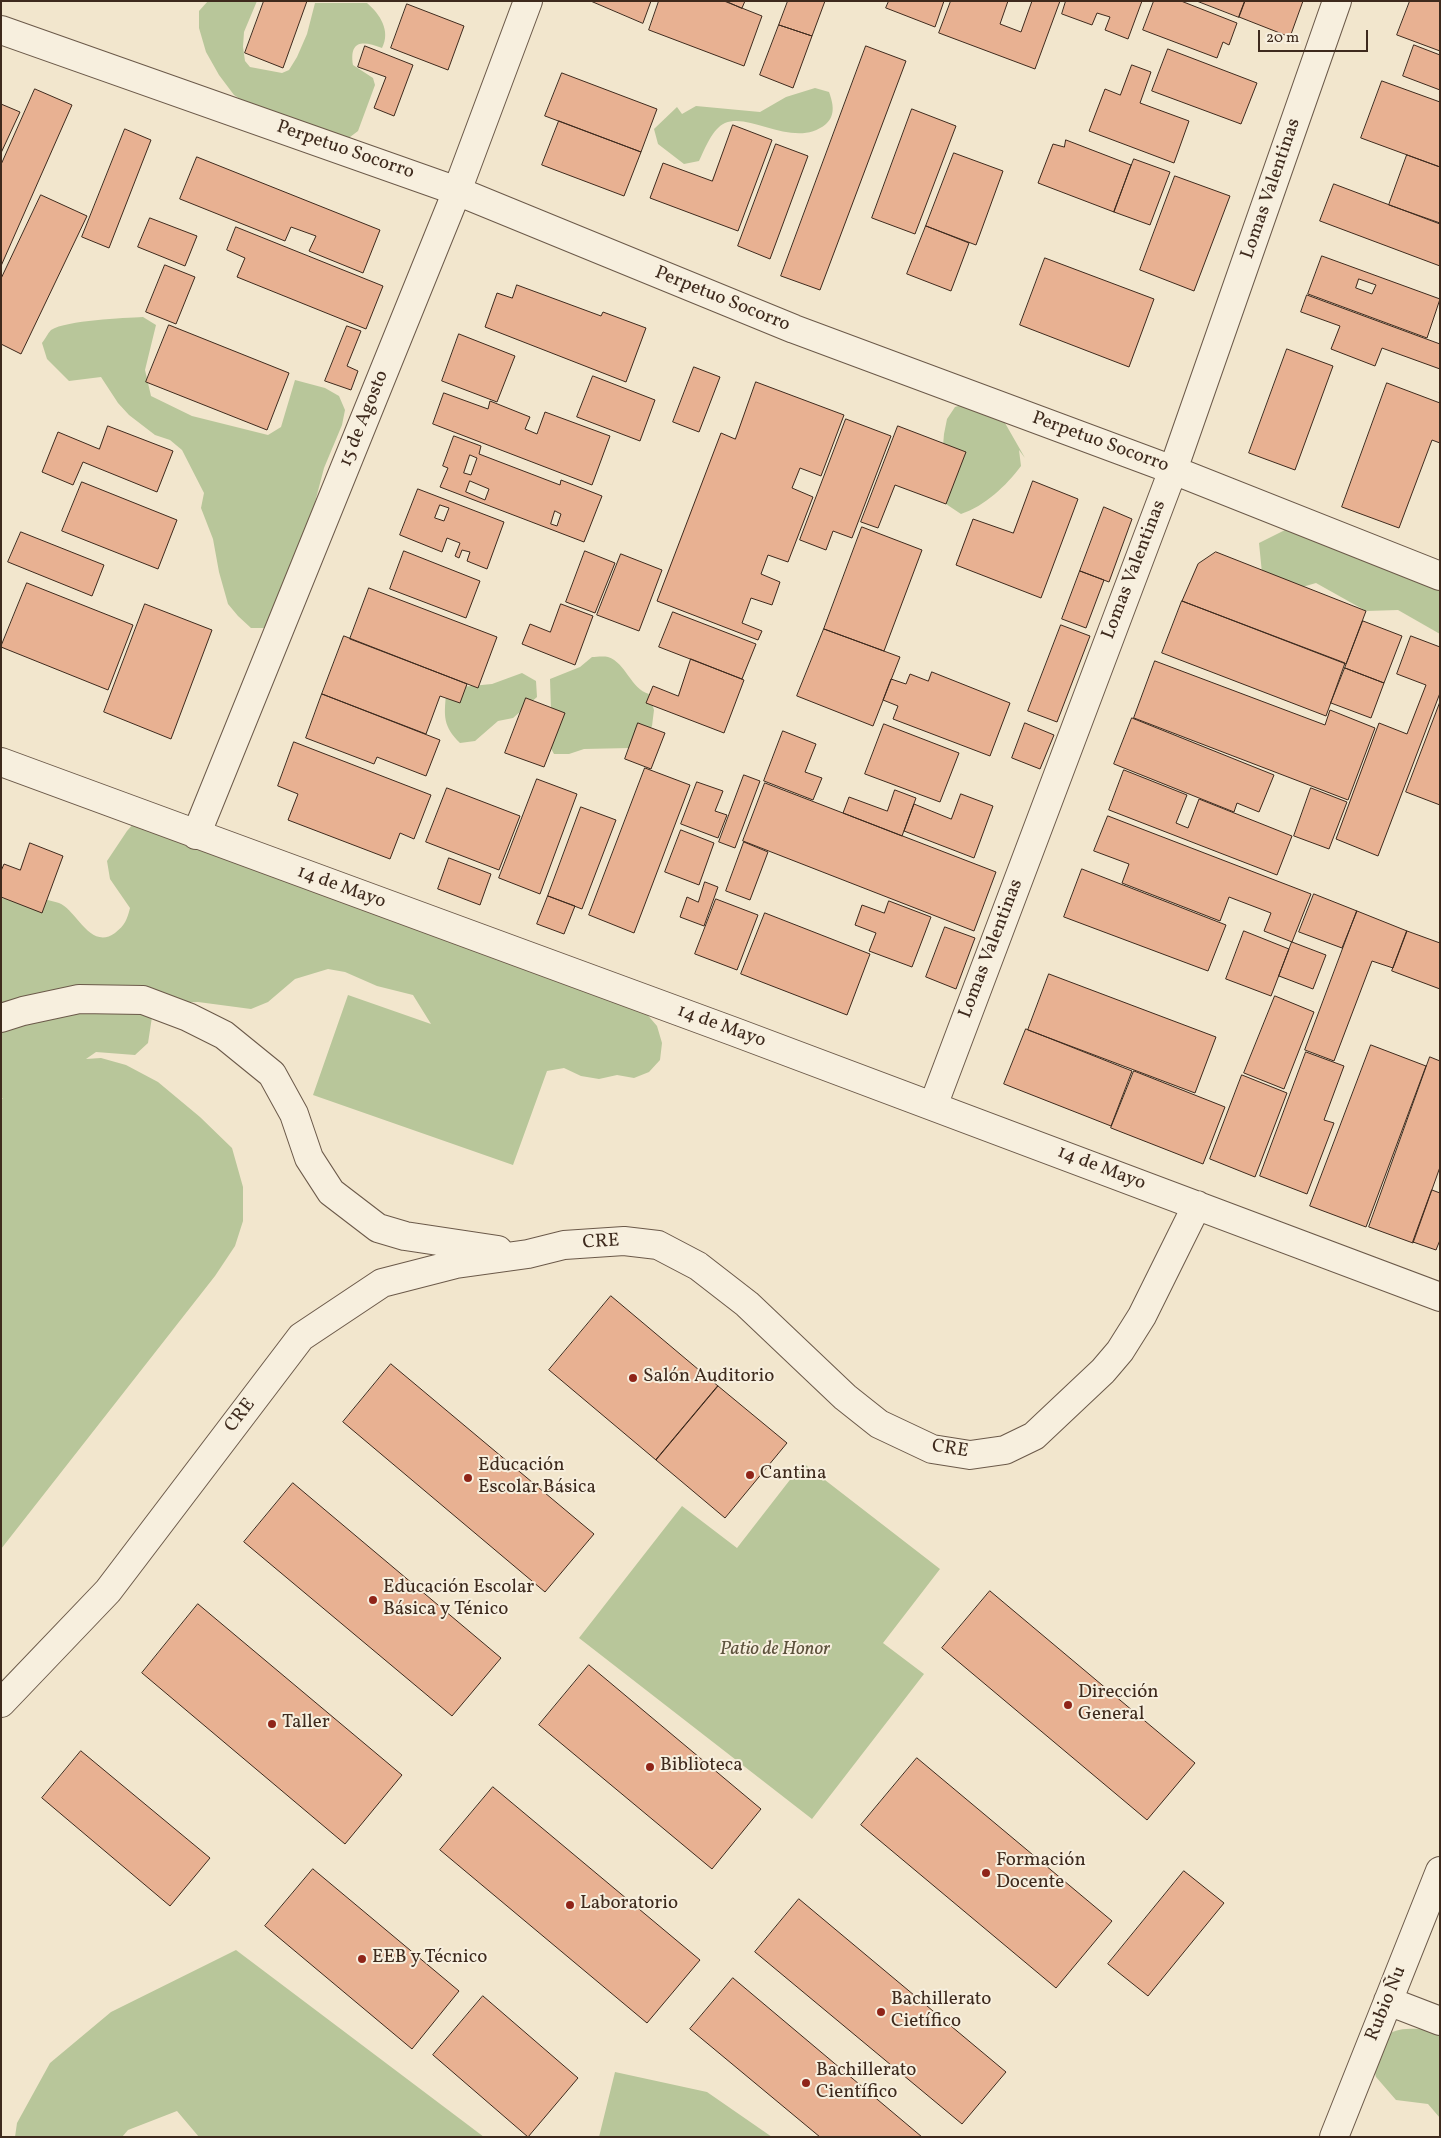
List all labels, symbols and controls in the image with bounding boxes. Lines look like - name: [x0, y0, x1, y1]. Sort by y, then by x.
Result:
- scale bar: [1261, 20, 1371, 52]
- text: 20 m: [1266, 28, 1299, 49]
- street label: Lomas Valentinas: [1237, 116, 1307, 262]
- street label: Perpetuo Socorro: [273, 117, 417, 185]
- street label: Perpetuo Socorro: [651, 262, 793, 338]
- street label: 15 de Agosto: [335, 368, 395, 470]
- street label: Perpetuo Socorro: [1028, 408, 1172, 478]
- street label: Lomas Valentinas: [1098, 497, 1172, 643]
- street label: 14 de Mayo: [293, 861, 389, 915]
- street label: Lomas Valentinas: [955, 876, 1029, 1022]
- street label: 14 de Mayo: [673, 1000, 769, 1054]
- street label: 14 de Mayo: [1054, 1142, 1148, 1196]
- street label: CRE: [582, 1231, 620, 1255]
- place label: Salón Auditorio: [643, 1367, 774, 1389]
- marker: Salón Auditorio: [627, 1372, 639, 1384]
- street label: CRE: [221, 1394, 261, 1438]
- street label: CRE: [930, 1436, 970, 1464]
- place label: Educación Escolar Básica: [478, 1456, 596, 1500]
- place label: Cantina: [760, 1464, 826, 1486]
- marker: Cantina: [744, 1469, 756, 1481]
- marker: Educación Escolar Básica: [462, 1472, 474, 1484]
- place label: Educación Escolar Básica y Ténico: [383, 1578, 534, 1622]
- marker: Educación Escolar Básica y Ténico: [367, 1594, 379, 1606]
- park label: Patio de Honor: [720, 1640, 830, 1662]
- place label: Dirección General: [1078, 1683, 1159, 1727]
- marker: Dirección General: [1062, 1699, 1074, 1711]
- place label: Taller: [282, 1713, 330, 1735]
- marker: Taller: [266, 1718, 278, 1730]
- place label: Biblioteca: [660, 1756, 743, 1778]
- marker: Biblioteca: [644, 1761, 656, 1773]
- place label: Formación Docente: [996, 1851, 1086, 1895]
- marker: Formación Docente: [980, 1867, 992, 1879]
- place label: Laboratorio: [580, 1894, 678, 1916]
- marker: Laboratorio: [564, 1899, 576, 1911]
- place label: EEB y Técnico: [372, 1948, 487, 1970]
- marker: EEB y Técnico: [356, 1953, 368, 1965]
- street label: Rubio Ñu: [1362, 1963, 1412, 2045]
- place label: Bachillerato Cietífico: [891, 1990, 991, 2034]
- marker: Bachillerato Cietífico: [875, 2006, 887, 2018]
- place label: Bachillerato Científico: [816, 2061, 916, 2105]
- marker: Bachillerato Científico: [800, 2077, 812, 2089]

